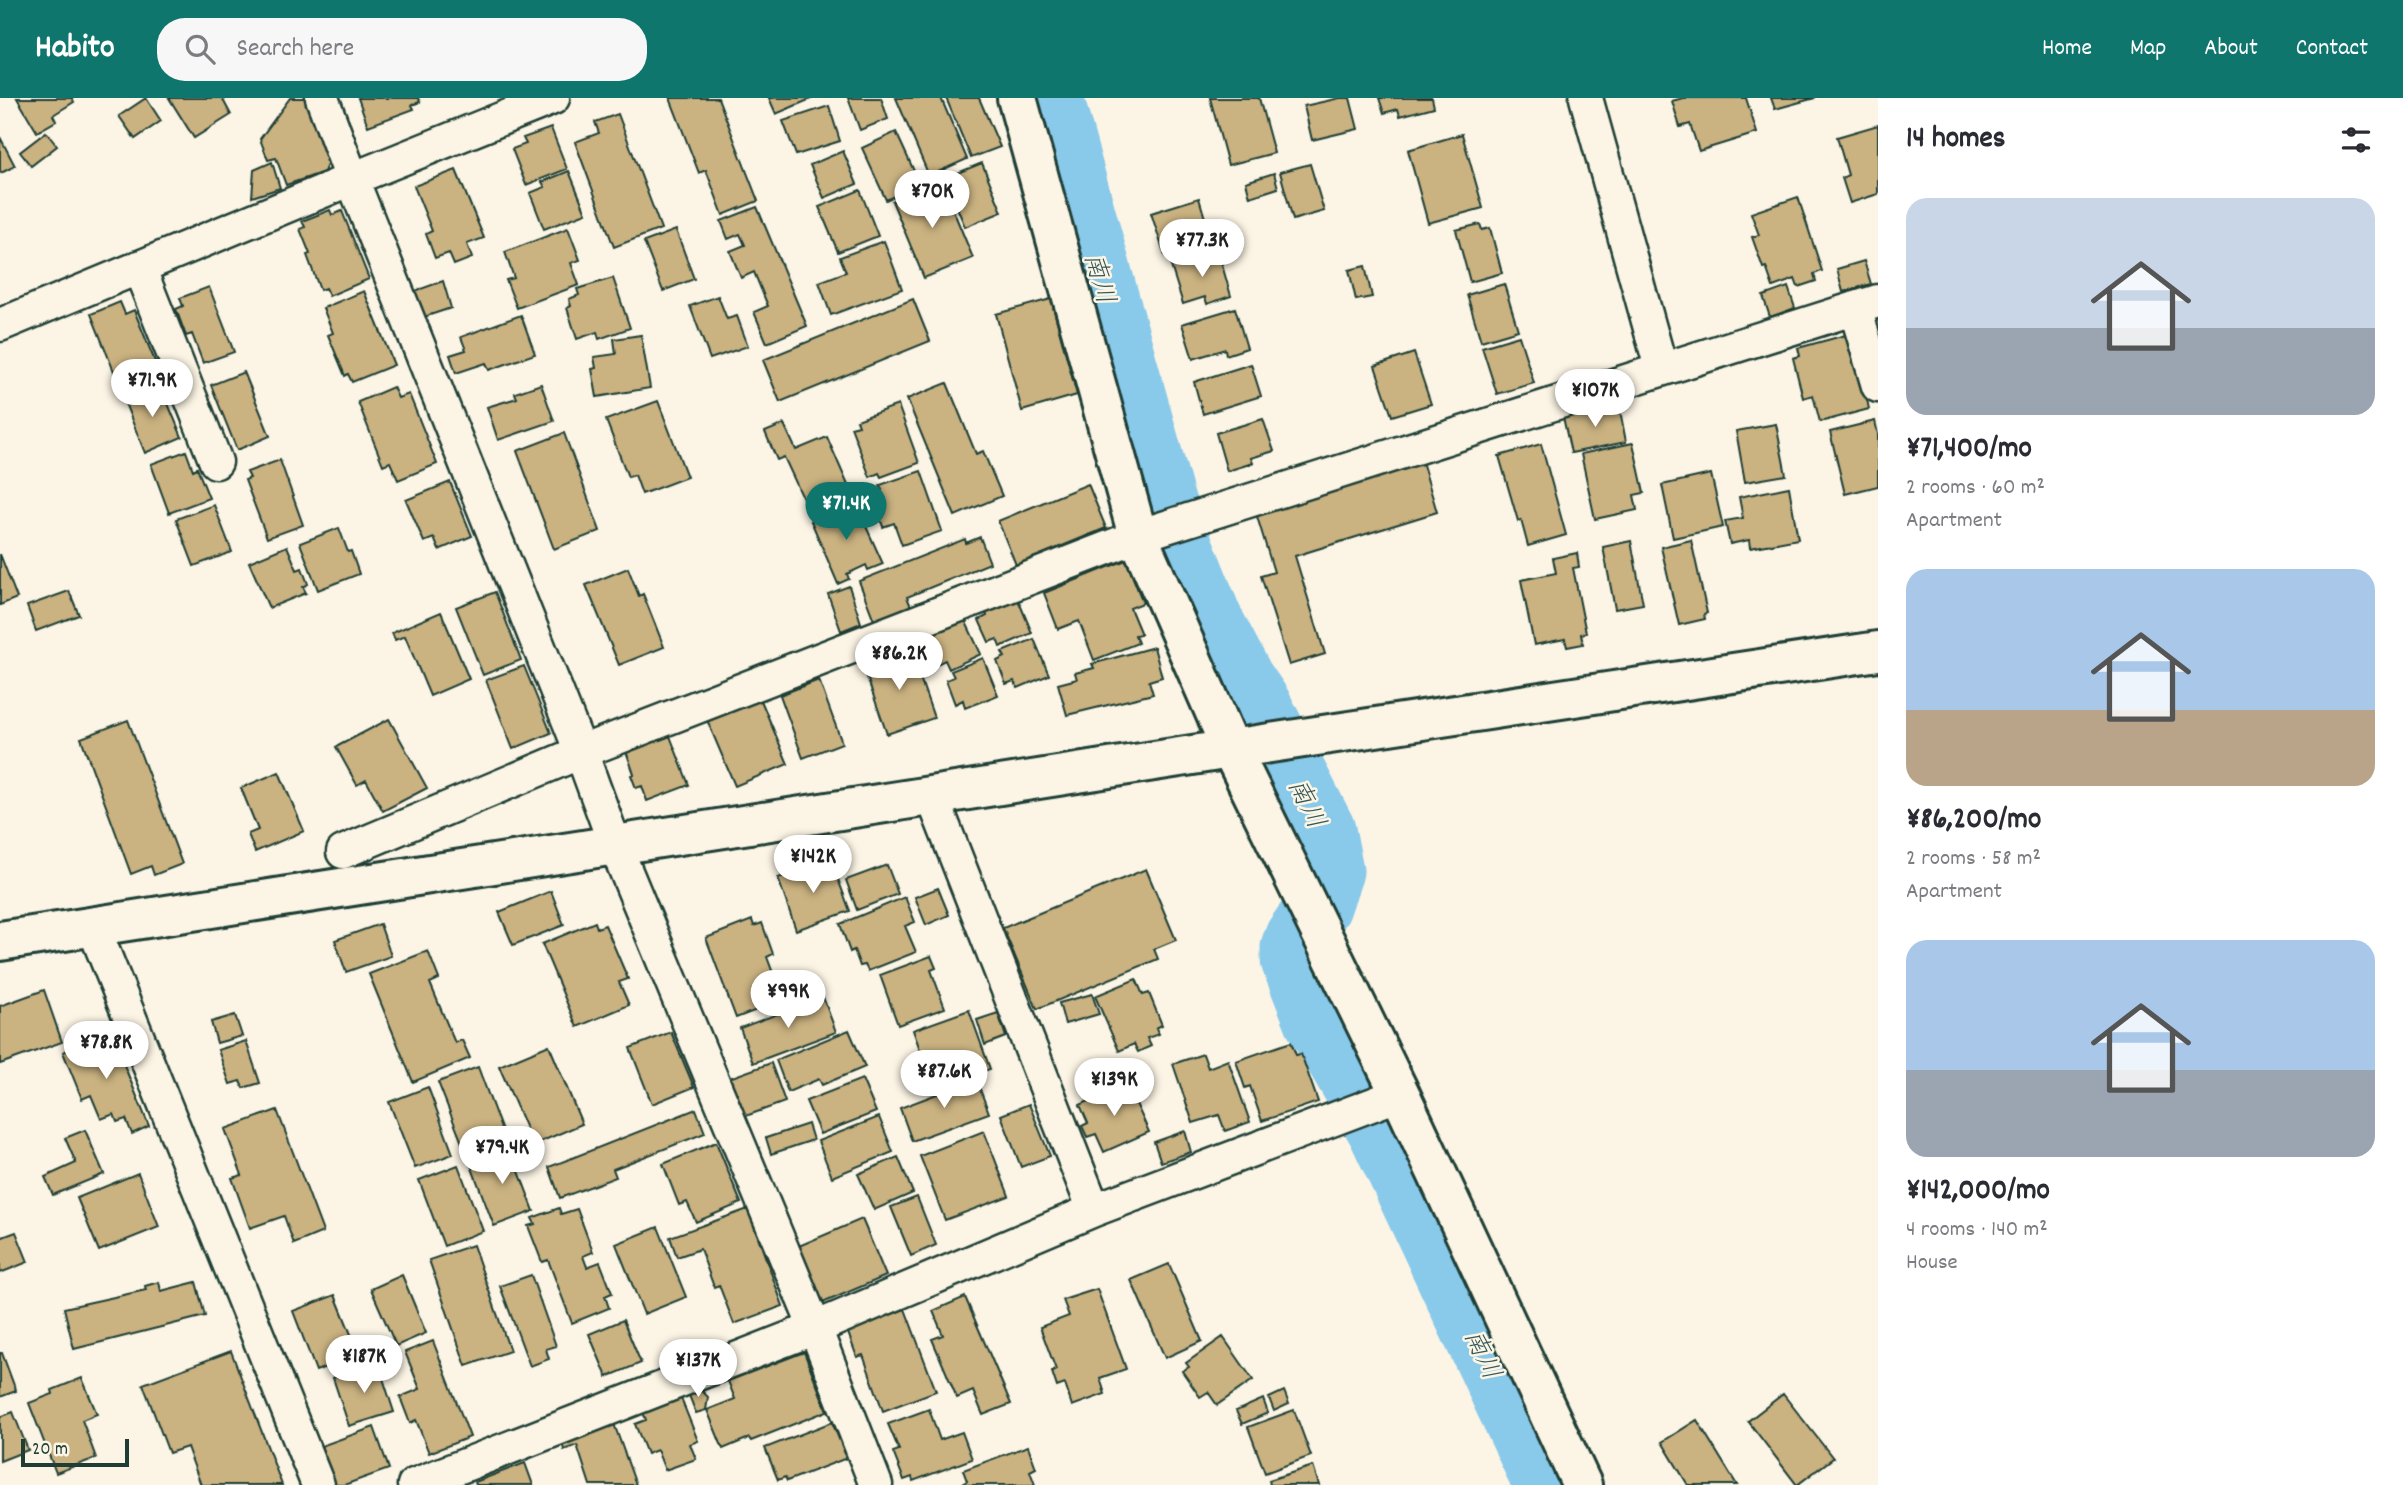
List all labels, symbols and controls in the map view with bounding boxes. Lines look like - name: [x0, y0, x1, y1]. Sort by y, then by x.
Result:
- search box: [157, 18, 647, 81]
- text: Habito: [35, 26, 115, 73]
- icon: search: [181, 30, 219, 68]
- text: Search here: [237, 31, 354, 68]
- text: Home: [2042, 32, 2092, 66]
- text: Map: [2130, 32, 2166, 66]
- text: About: [2204, 32, 2258, 66]
- text: Contact: [2296, 32, 2368, 66]
- text: 14 homes: [1906, 119, 2005, 162]
- icon: filters: [2337, 121, 2375, 159]
- pin: ¥70K: [891, 170, 973, 230]
- text: ¥70K: [910, 176, 954, 209]
- pin: ¥77.3K: [1145, 220, 1259, 279]
- text: ¥77.3K: [1175, 225, 1229, 258]
- icon: home: [2078, 243, 2204, 369]
- water label: 南川: [1073, 249, 1123, 309]
- pin: ¥71.9K: [95, 360, 209, 419]
- text: ¥71.9K: [127, 365, 177, 398]
- pin: ¥107K: [1546, 370, 1644, 429]
- text: ¥107K: [1571, 375, 1619, 408]
- text: ¥71,400/mo: [1906, 429, 2032, 472]
- text: 2 rooms · 60 m²: [1906, 472, 2045, 505]
- pin: ¥71.4K: [789, 482, 903, 542]
- text: ¥71.4K: [822, 488, 870, 521]
- text: Apartment: [1906, 505, 2002, 538]
- icon: home: [2078, 614, 2204, 740]
- pin: ¥86.2K: [842, 632, 956, 692]
- text: ¥86.2K: [871, 638, 927, 671]
- water label: 南川: [1277, 773, 1333, 836]
- text: ¥86,200/mo: [1906, 800, 2041, 843]
- pin: ¥142K: [764, 836, 862, 895]
- text: ¥142K: [790, 841, 836, 874]
- text: 2 rooms · 58 m²: [1906, 843, 2041, 876]
- text: Apartment: [1906, 876, 2002, 909]
- pin: ¥99K: [747, 970, 829, 1030]
- text: ¥99K: [767, 976, 809, 1009]
- icon: home: [2078, 985, 2204, 1111]
- pin: ¥78.8K: [49, 1021, 163, 1081]
- text: ¥78.8K: [80, 1027, 132, 1060]
- pin: ¥87.6K: [887, 1051, 1001, 1110]
- text: ¥87.6K: [917, 1056, 971, 1089]
- pin: ¥139K: [1065, 1058, 1163, 1118]
- text: ¥139K: [1090, 1064, 1138, 1097]
- pin: ¥79.4K: [445, 1126, 559, 1186]
- text: ¥79.4K: [475, 1132, 529, 1165]
- text: ¥142,000/mo: [1906, 1171, 2050, 1214]
- text: 4 rooms · 140 m²: [1906, 1214, 2048, 1247]
- text: House: [1906, 1247, 1958, 1280]
- water label: 南川: [1453, 1324, 1509, 1387]
- pin: ¥187K: [315, 1336, 413, 1395]
- pin: ¥137K: [649, 1340, 747, 1399]
- text: ¥187K: [342, 1341, 386, 1374]
- text: ¥137K: [675, 1345, 721, 1378]
- scale bar: [21, 1436, 130, 1468]
- text: 20 m: [32, 1437, 68, 1464]

